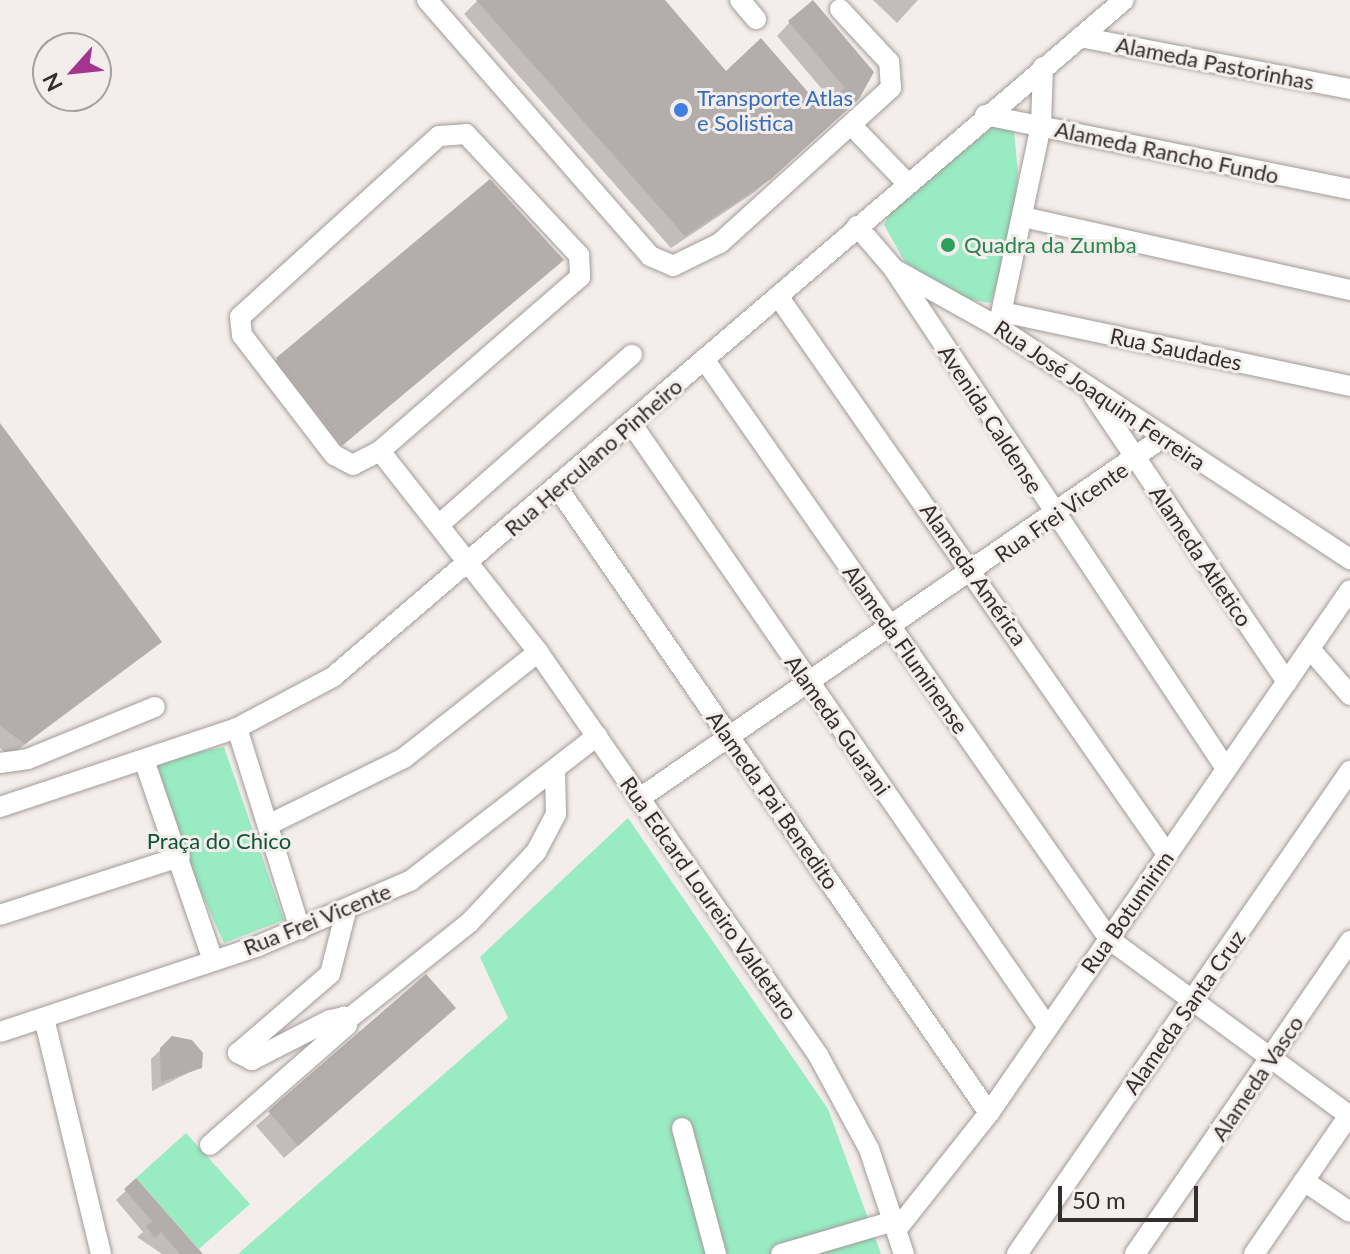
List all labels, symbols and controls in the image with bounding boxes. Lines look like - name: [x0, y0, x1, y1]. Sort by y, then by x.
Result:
- street label: Alameda Pastorinhas: [1114, 31, 1316, 95]
- north arrow: [32, 32, 112, 112]
- text: N: [36, 69, 68, 96]
- place label: Transporte Atlas e Solistica: [697, 84, 854, 136]
- marker: Transporte Atlas e Solistica: [672, 101, 690, 119]
- street label: Alameda Rancho Fundo: [1053, 115, 1281, 189]
- place label: Quadra da Zumba: [964, 232, 1137, 258]
- marker: Quadra da Zumba: [939, 236, 957, 254]
- street label: Rua José Joaquim Ferreira: [989, 314, 1211, 476]
- street label: Rua Saudades: [1108, 322, 1244, 376]
- street label: Avenida Caldense: [933, 340, 1049, 498]
- street label: Rua Herculano Pinheiro: [499, 373, 687, 541]
- street label: Rua Frei Vicente: [989, 456, 1133, 568]
- street label: Alameda Atletico: [1144, 480, 1258, 632]
- street label: Alameda América: [915, 497, 1033, 651]
- street label: Alameda Fluminense: [838, 560, 974, 738]
- street label: Alameda Guarani: [780, 650, 896, 800]
- street label: Alameda Pai Benedito: [701, 706, 845, 894]
- street label: Rua Edcard Loureiro Valdetaro: [615, 771, 803, 1025]
- park label: Praça do Chico: [147, 828, 291, 854]
- street label: Rua Botumirim: [1075, 846, 1179, 978]
- street label: Rua Frei Vicente: [239, 877, 395, 961]
- street label: Alameda Santa Cruz: [1118, 925, 1250, 1099]
- street label: Alameda Vasco: [1205, 1010, 1309, 1146]
- scale bar: [1062, 1170, 1202, 1220]
- text: 50 m: [1072, 1185, 1126, 1214]

